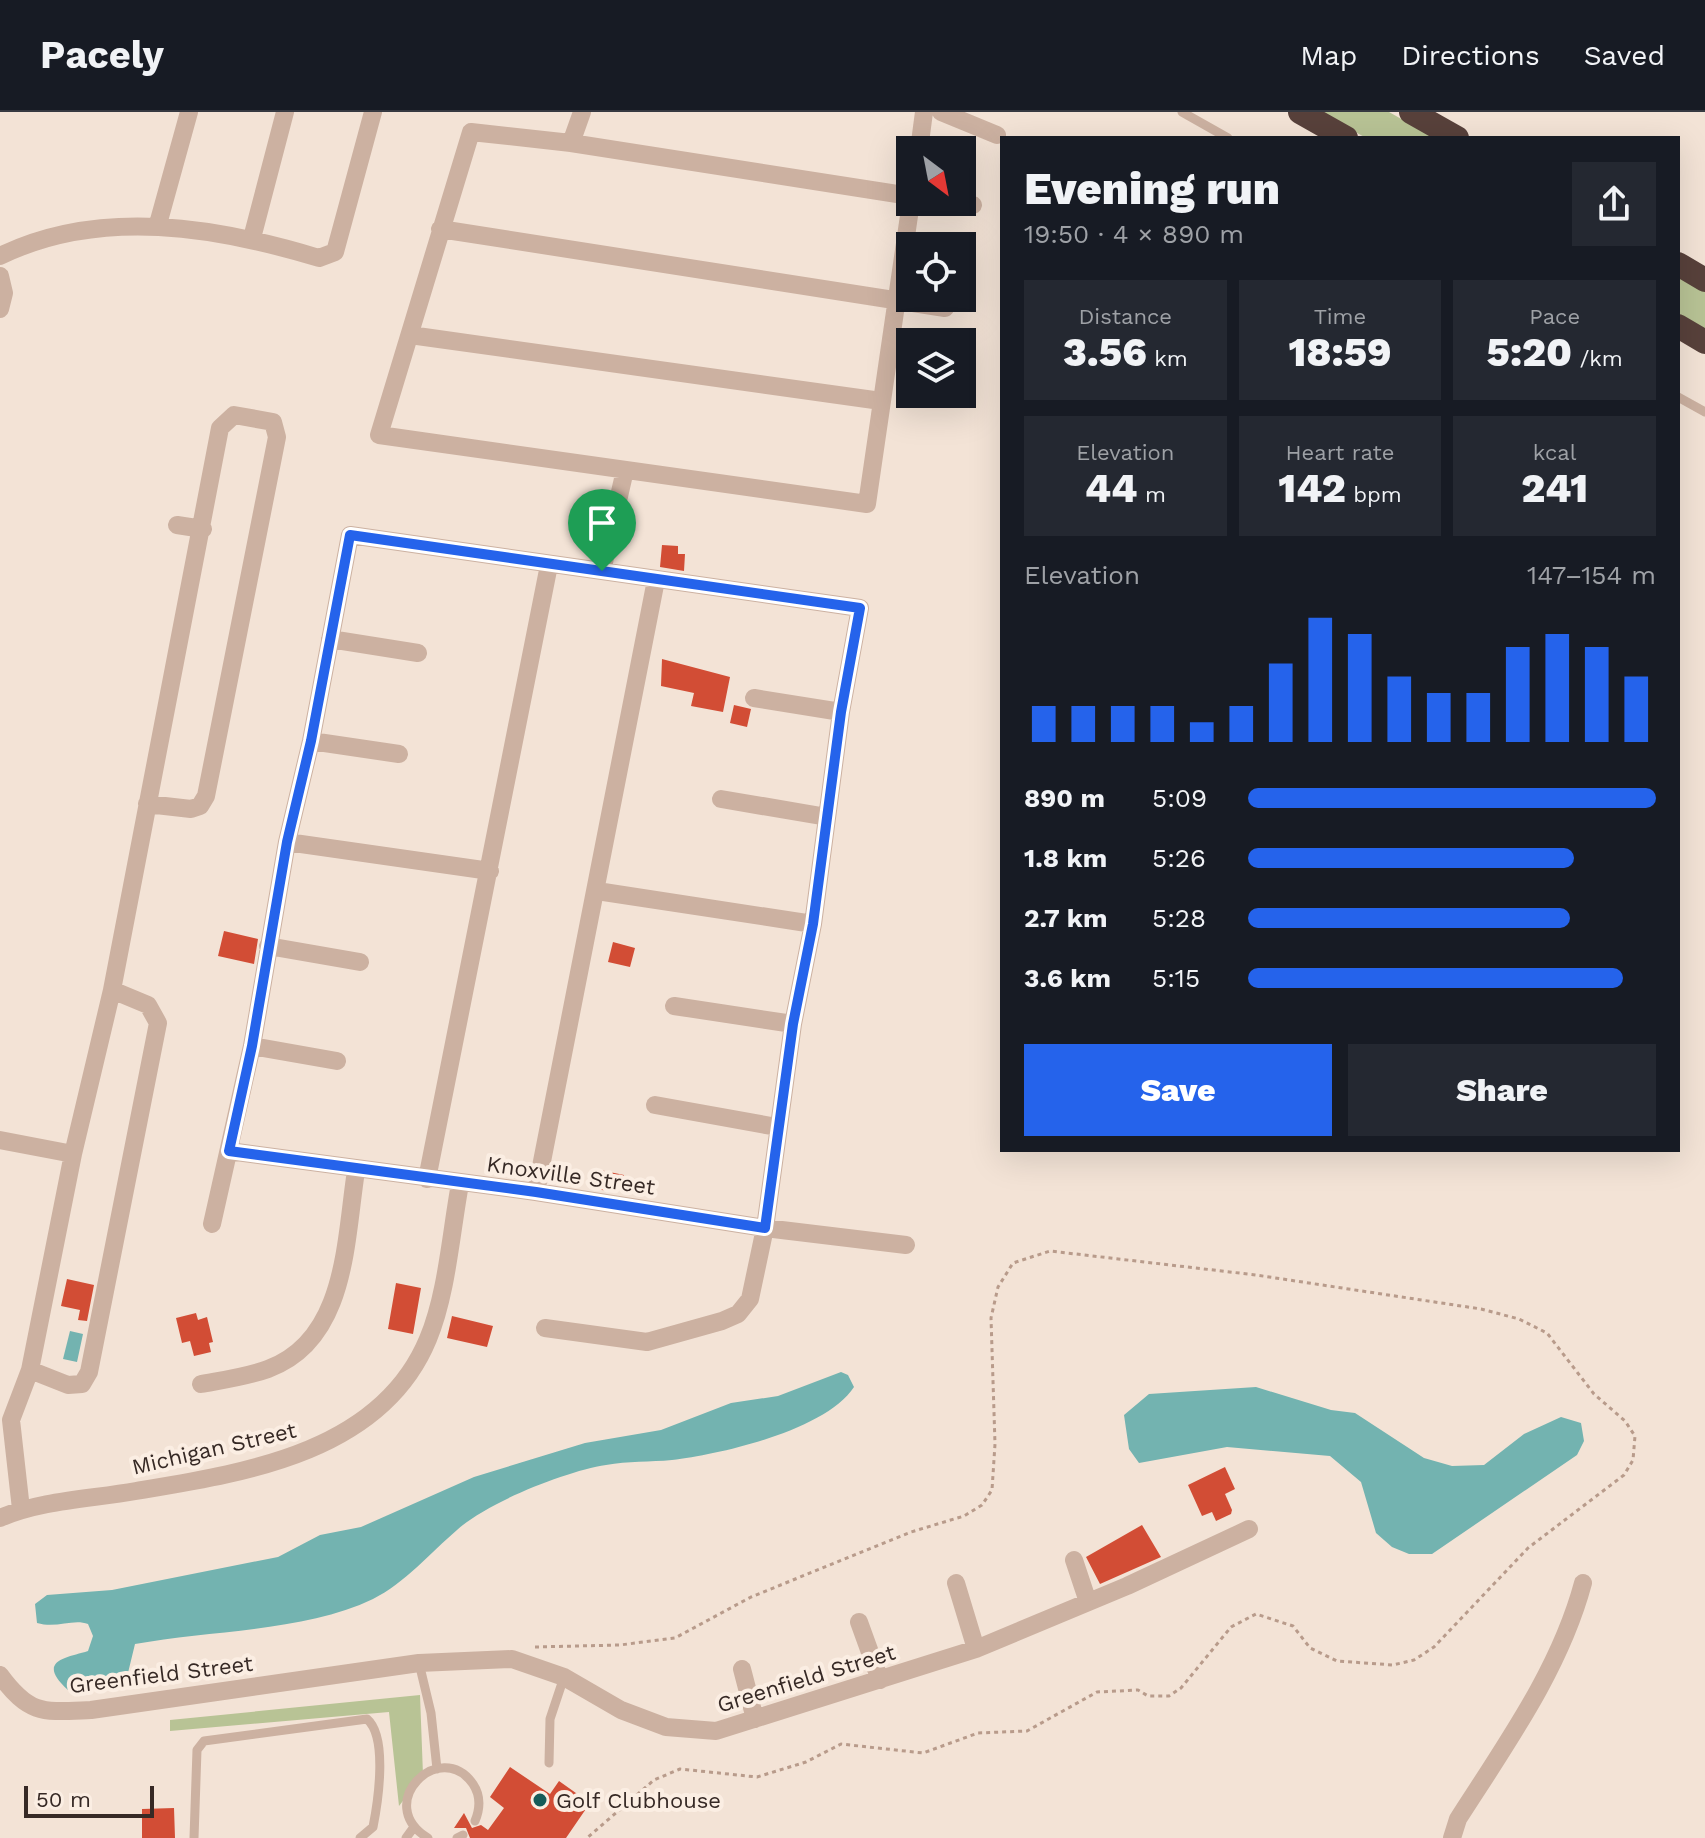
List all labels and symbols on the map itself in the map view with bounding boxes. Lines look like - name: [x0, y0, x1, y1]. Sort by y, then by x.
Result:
- north arrow: [896, 136, 976, 216]
- pin: [568, 489, 636, 571]
- street label: Knoxville Street: [485, 1151, 657, 1200]
- street label: Michigan Street: [129, 1417, 299, 1480]
- street label: Greenfield Street: [714, 1640, 898, 1717]
- street label: Greenfield Street: [68, 1651, 254, 1698]
- scale bar: [24, 1782, 154, 1818]
- place label: Golf Clubhouse: [556, 1788, 721, 1813]
- marker: Golf Clubhouse: [531, 1791, 549, 1809]

